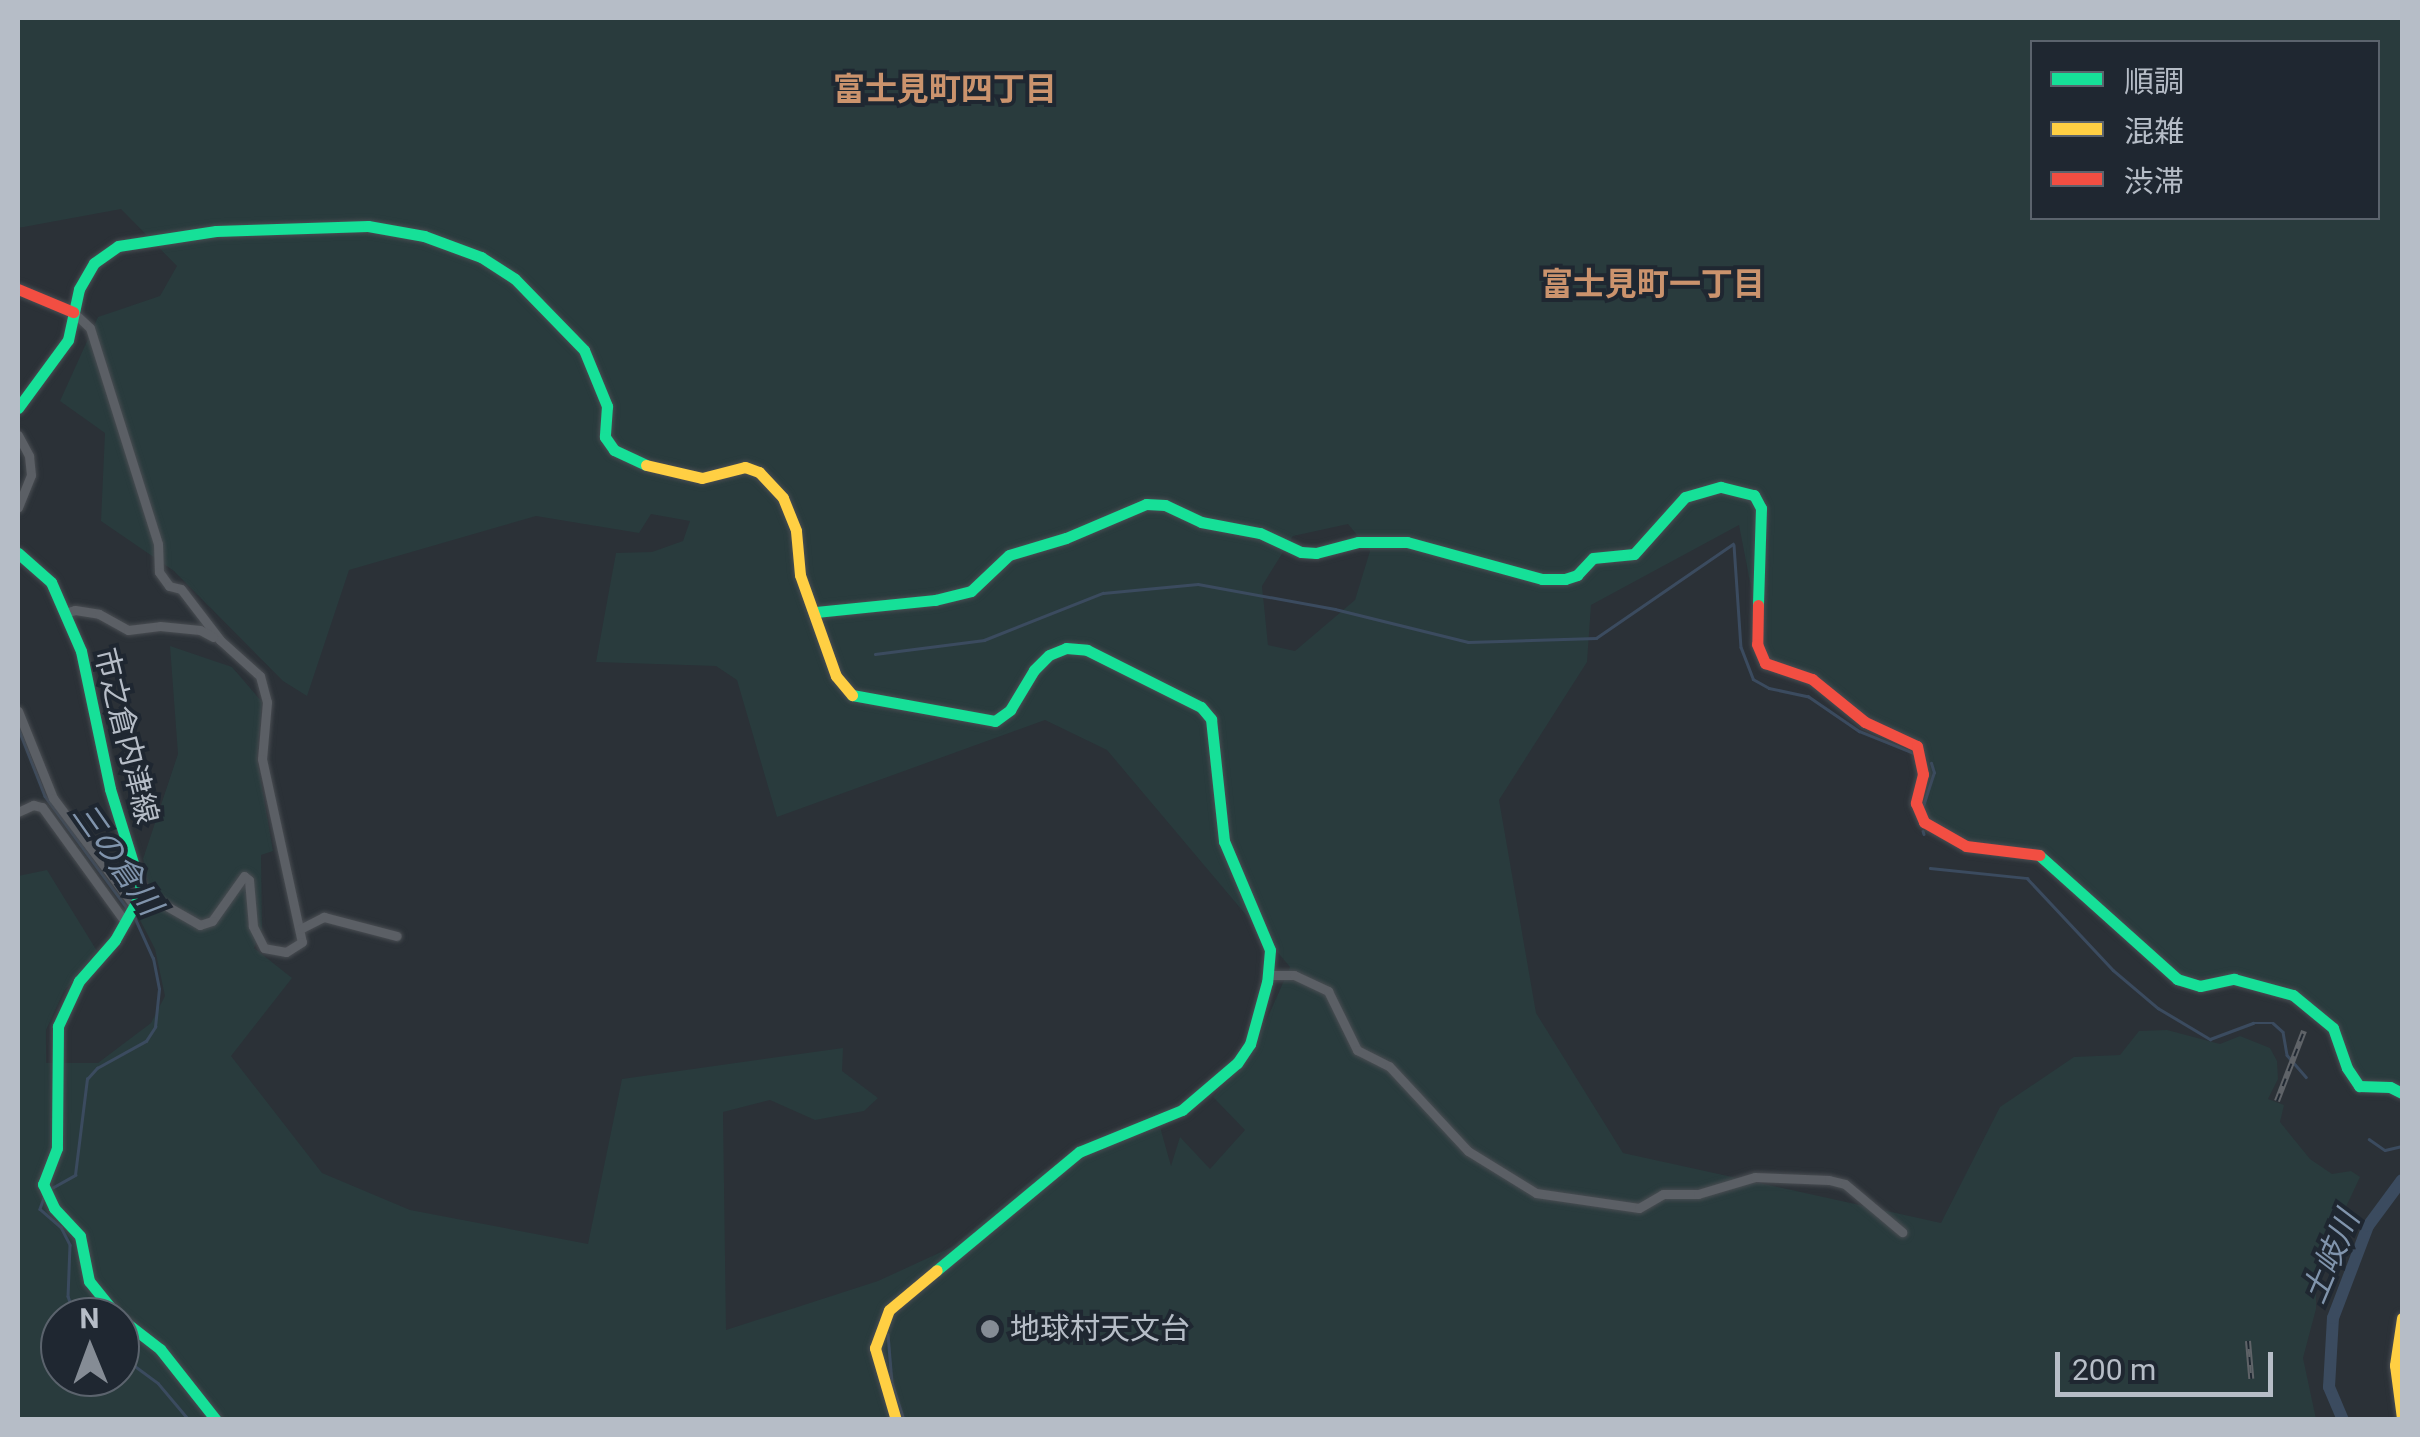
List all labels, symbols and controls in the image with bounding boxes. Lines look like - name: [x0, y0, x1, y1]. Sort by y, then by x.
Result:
- legend: [2030, 40, 2380, 220]
- text: 順調: [2124, 64, 2184, 99]
- district label: 富士見町四丁目: [833, 70, 1057, 108]
- text: 混雑: [2124, 114, 2184, 149]
- text: 渋滞: [2124, 164, 2184, 199]
- district label: 富士見町一丁目: [1541, 265, 1765, 303]
- street label: 市之倉内津線: [87, 644, 165, 828]
- water label: 三の倉川: [65, 796, 169, 922]
- water label: 土岐川: [2295, 1205, 2367, 1309]
- north arrow: [40, 1297, 140, 1397]
- text: N: [79, 1302, 100, 1335]
- place label: 地球村天文台: [1010, 1311, 1190, 1347]
- marker: 地球村天文台: [979, 1318, 1001, 1340]
- scale bar: [2060, 1332, 2278, 1394]
- text: 200 m: [2072, 1352, 2156, 1387]

